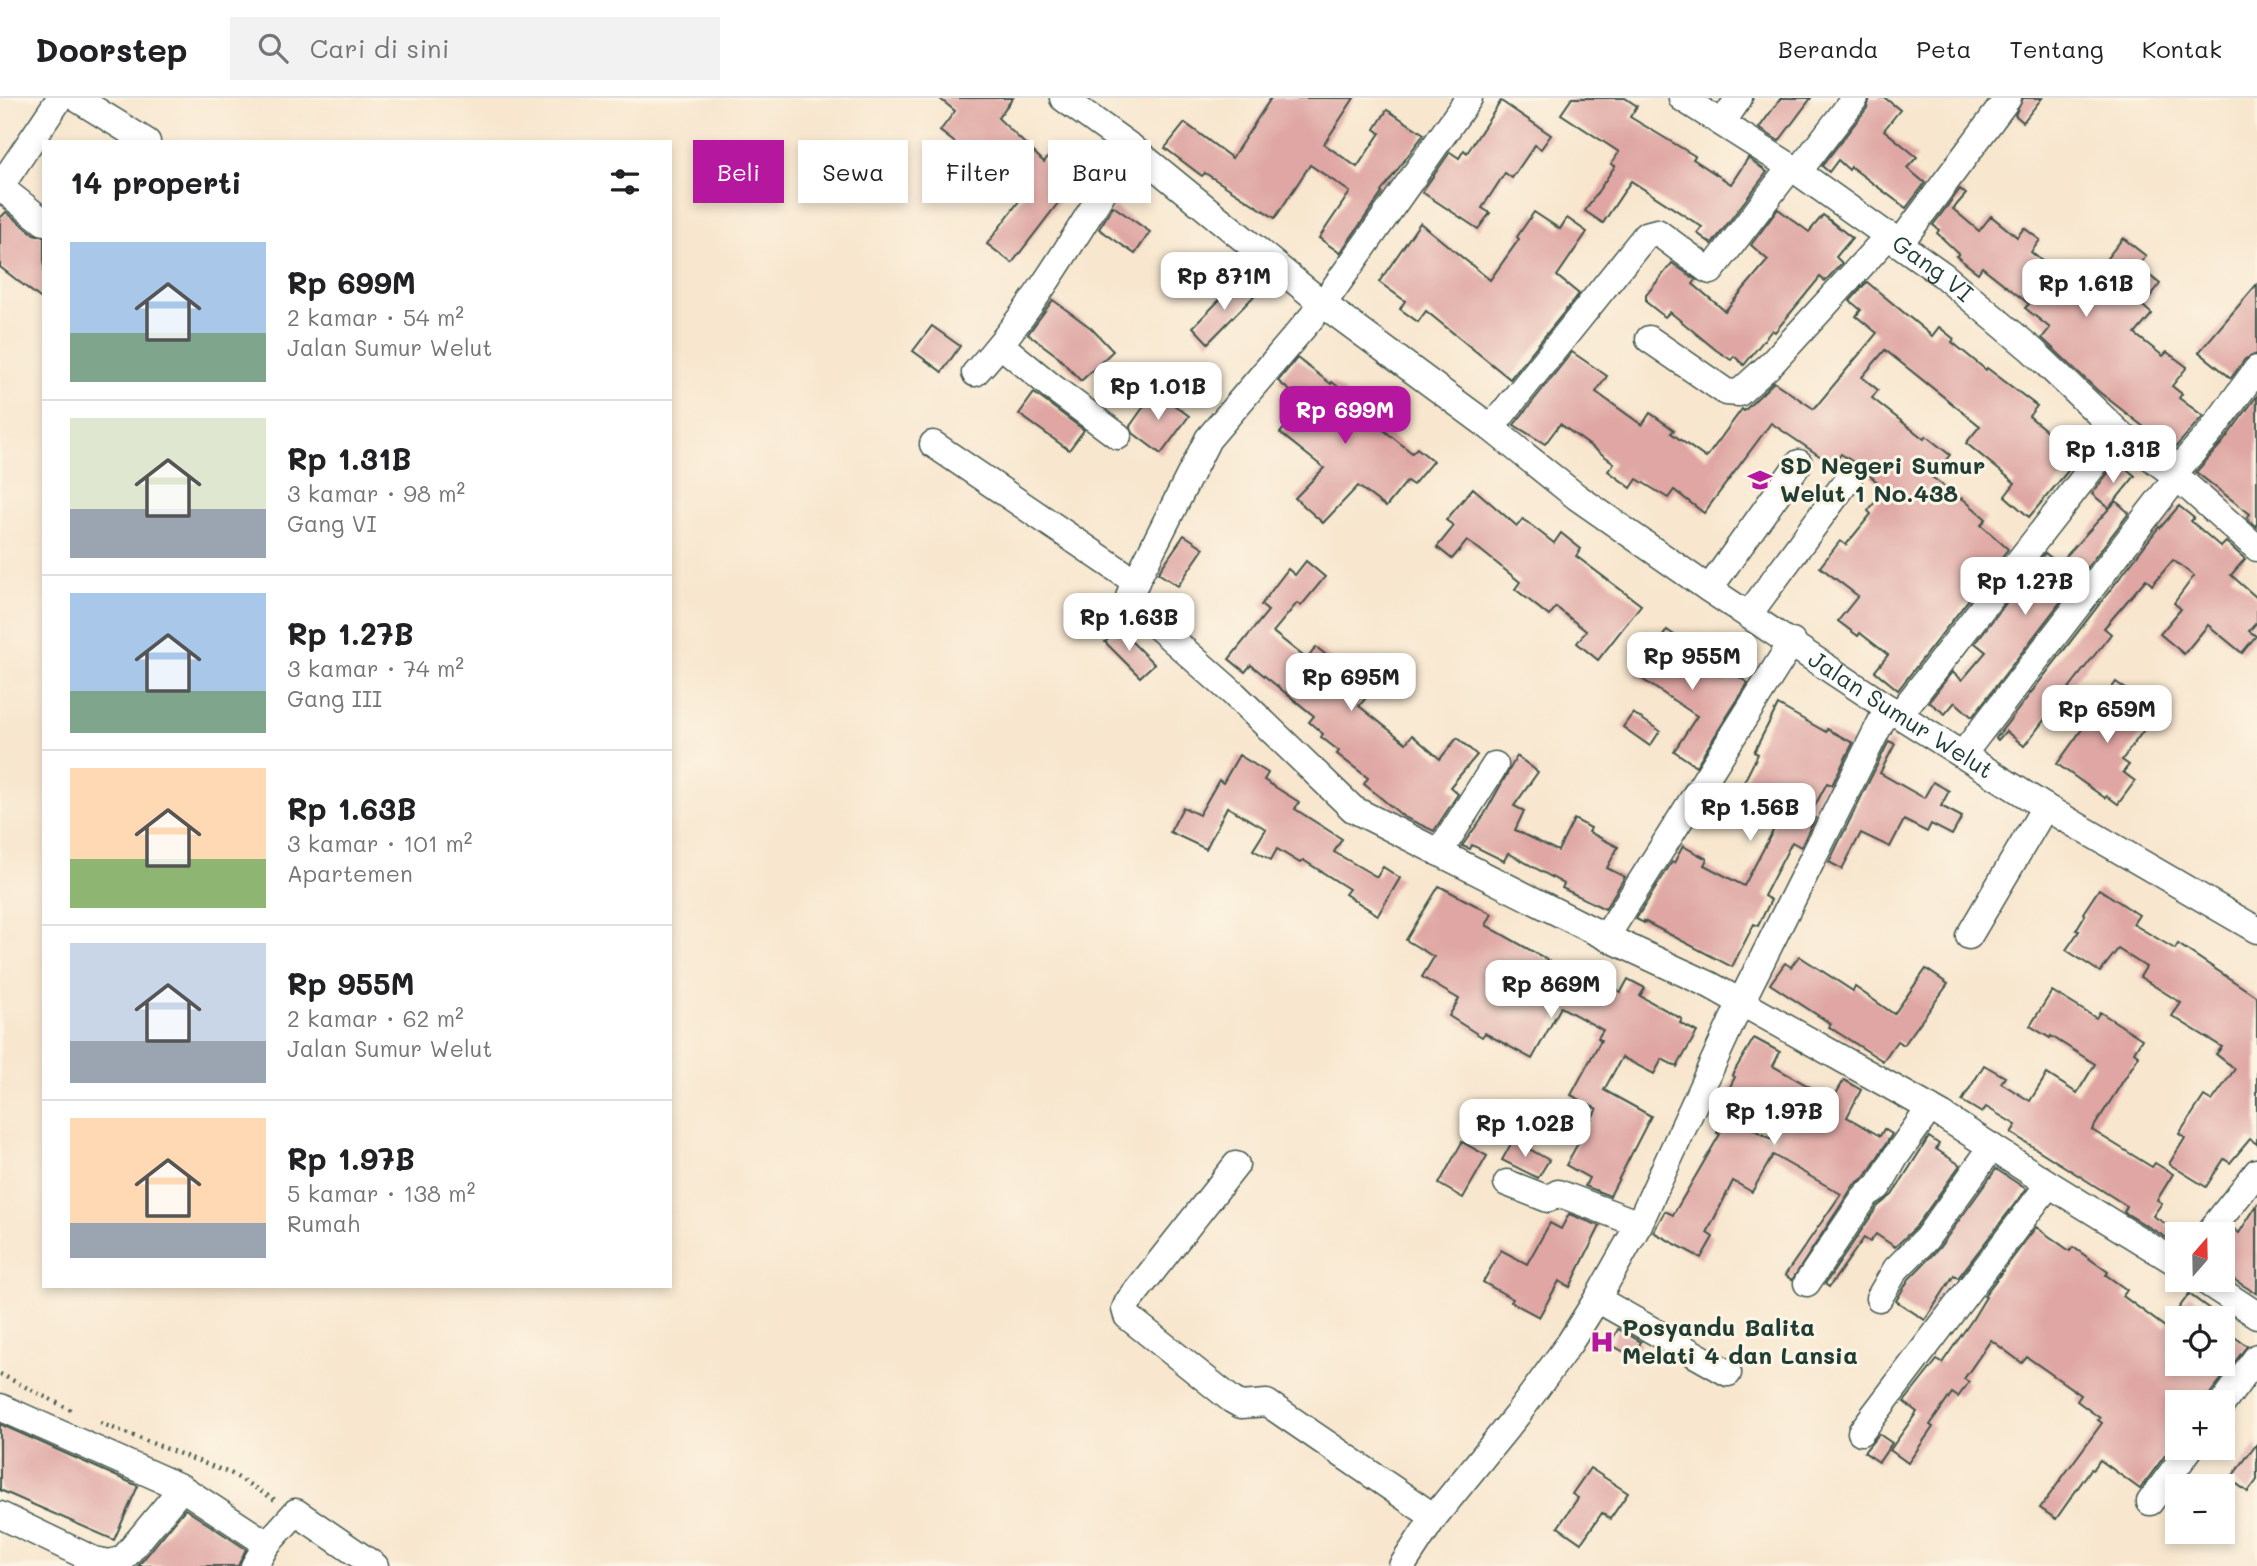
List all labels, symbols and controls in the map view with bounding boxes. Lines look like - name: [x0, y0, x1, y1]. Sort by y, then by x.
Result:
- search box: [230, 17, 720, 80]
- text: Doorstep: [35, 27, 188, 70]
- icon: search: [254, 29, 292, 67]
- text: Cari di sini: [310, 31, 449, 65]
- text: Beranda: [1778, 33, 1878, 64]
- text: Peta: [1916, 33, 1971, 64]
- text: Tentang: [2009, 33, 2104, 64]
- text: Kontak: [2142, 33, 2222, 64]
- chip: Beli: [693, 140, 784, 203]
- chip: Sewa: [798, 140, 908, 203]
- chip: Filter: [922, 140, 1034, 203]
- chip: Baru: [1048, 140, 1151, 203]
- text: 14 properti: [70, 162, 242, 202]
- icon: filters: [606, 163, 644, 201]
- street label: Gang VI: [1887, 227, 1980, 308]
- pin: Rp 871M: [1159, 252, 1289, 312]
- text: Rp 871M: [1177, 260, 1271, 290]
- pin: Rp 1.61B: [2014, 260, 2158, 319]
- text: Rp 699M: [287, 262, 416, 302]
- text: Rp 1.61B: [2038, 267, 2134, 297]
- icon: home: [126, 270, 210, 354]
- text: 2 kamar · 54 m²: [287, 302, 464, 332]
- text: Jalan Sumur Welut: [287, 332, 492, 362]
- pin: Rp 1.01B: [1086, 362, 1230, 422]
- text: Rp 1.01B: [1110, 370, 1206, 400]
- pin: Rp 699M: [1280, 386, 1410, 446]
- text: Rp 699M: [1296, 394, 1394, 424]
- pin: Rp 1.31B: [2041, 426, 2185, 485]
- text: Rp 1.31B: [2065, 433, 2161, 463]
- text: Rp 1.31B: [287, 438, 412, 478]
- icon: home: [126, 446, 210, 530]
- place label: SD Negeri Sumur Welut 1 No.438: [1780, 449, 1985, 508]
- school or university icon: SD Negeri Sumur Welut 1 No.438: [1746, 466, 1774, 494]
- text: 3 kamar · 98 m²: [287, 478, 465, 508]
- text: Gang VI: [287, 508, 377, 538]
- pin: Rp 1.27B: [1953, 558, 2097, 617]
- text: Rp 1.27B: [1976, 565, 2074, 595]
- pin: Rp 1.63B: [1057, 594, 1201, 653]
- text: Rp 1.63B: [1079, 601, 1179, 631]
- text: Rp 1.27B: [287, 613, 414, 653]
- icon: home: [126, 621, 210, 705]
- pin: Rp 955M: [1627, 632, 1757, 692]
- text: Rp 955M: [1643, 640, 1741, 670]
- street label: Jalan Sumur Welut: [1803, 642, 2000, 785]
- text: 3 kamar · 74 m²: [287, 653, 464, 683]
- pin: Rp 695M: [1286, 654, 1416, 713]
- text: Rp 695M: [1302, 661, 1400, 691]
- text: Gang III: [287, 683, 382, 713]
- pin: Rp 659M: [2042, 686, 2172, 745]
- text: Rp 659M: [2058, 693, 2156, 723]
- pin: Rp 1.56B: [1678, 784, 1822, 843]
- text: Rp 1.63B: [287, 788, 416, 828]
- text: Rp 1.56B: [1701, 791, 1799, 821]
- icon: home: [126, 796, 210, 880]
- text: 3 kamar · 101 m²: [287, 828, 472, 858]
- text: Apartemen: [287, 858, 413, 888]
- pin: Rp 869M: [1486, 960, 1616, 1020]
- text: Rp 955M: [287, 963, 415, 1003]
- text: Rp 869M: [1501, 968, 1601, 998]
- icon: home: [126, 971, 210, 1055]
- text: 2 kamar · 62 m²: [287, 1003, 464, 1033]
- text: Jalan Sumur Welut: [287, 1033, 492, 1063]
- pin: Rp 1.97B: [1702, 1088, 1846, 1147]
- text: Rp 1.97B: [1725, 1095, 1823, 1125]
- pin: Rp 1.02B: [1453, 1100, 1597, 1159]
- text: Rp 1.02B: [1475, 1107, 1575, 1137]
- text: Rp 1.97B: [287, 1138, 415, 1178]
- icon: home: [126, 1146, 210, 1230]
- text: 5 kamar · 138 m²: [287, 1178, 475, 1208]
- text: Rumah: [287, 1208, 360, 1238]
- north arrow: [2165, 1222, 2235, 1292]
- map controls: [2165, 1222, 2235, 1544]
- button: locate: [2165, 1306, 2235, 1376]
- place label: Posyandu Balita Melati 4 dan Lansia: [1622, 1311, 1858, 1370]
- hospital icon: Posyandu Balita Melati 4 dan Lansia: [1588, 1328, 1616, 1356]
- button: +: [2165, 1390, 2235, 1460]
- button: −: [2165, 1474, 2235, 1544]

